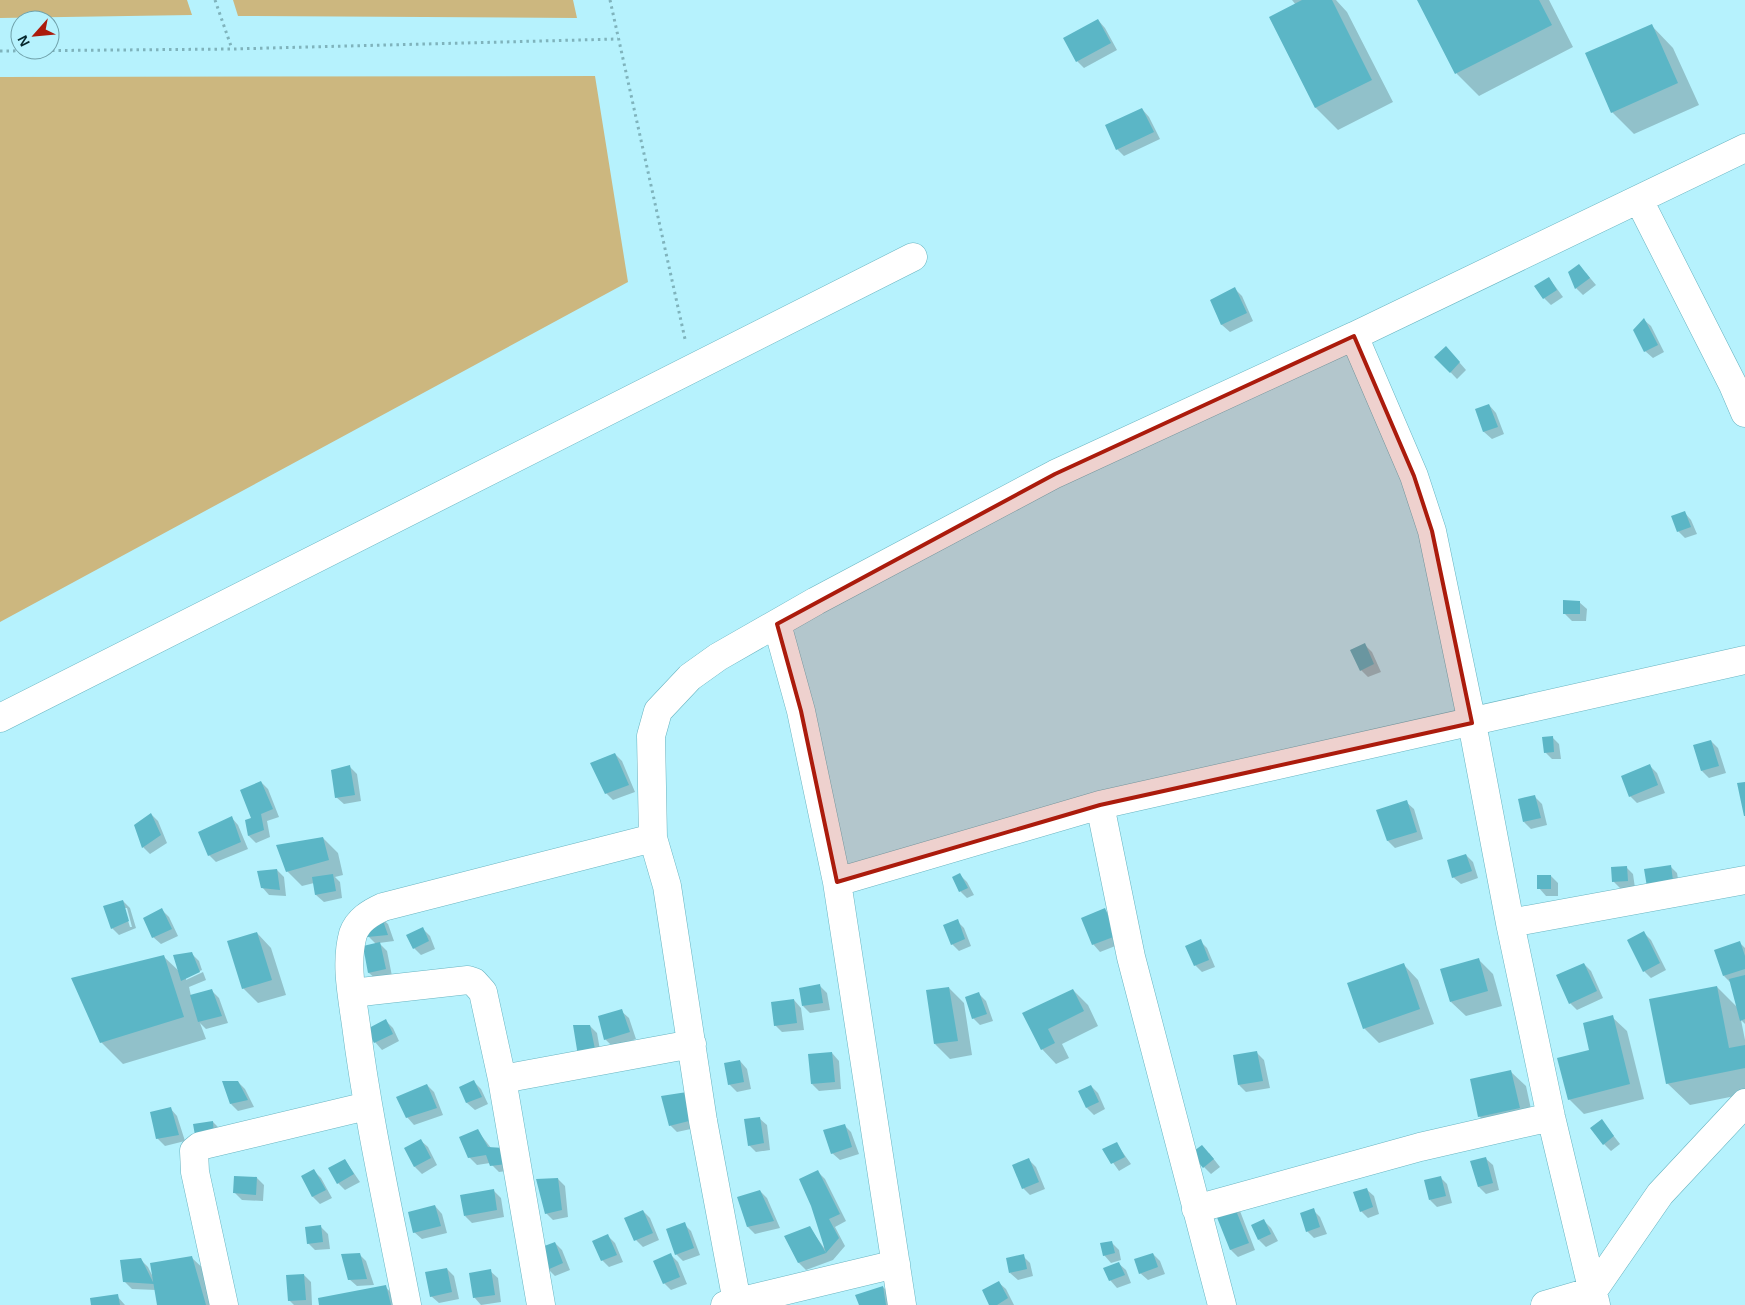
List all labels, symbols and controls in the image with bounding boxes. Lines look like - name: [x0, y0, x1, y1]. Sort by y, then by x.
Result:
- north arrow: [10, 10, 60, 60]
- text: N: [14, 33, 33, 49]

